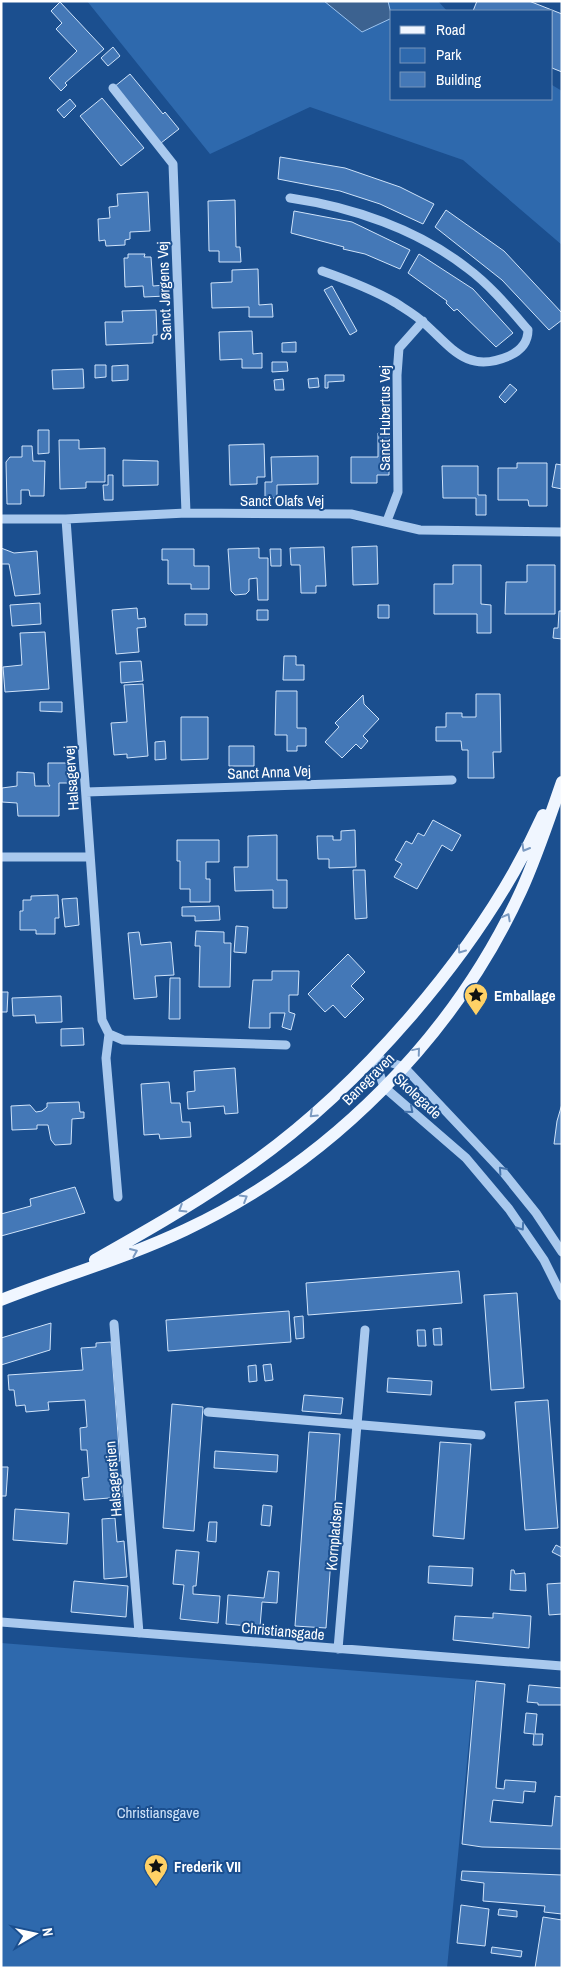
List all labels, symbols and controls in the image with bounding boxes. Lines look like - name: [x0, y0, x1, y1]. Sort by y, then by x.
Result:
- legend: [390, 10, 553, 100]
- text: Road: [436, 19, 465, 40]
- text: Park: [436, 44, 462, 65]
- text: Building: [436, 69, 481, 90]
- street label: Sanct Jørgens Vej: [152, 241, 176, 341]
- street label: Sanct Hubertus Vej: [374, 365, 395, 471]
- street label: Sanct Olafs Vej: [240, 490, 324, 511]
- street label: Halsagervej: [58, 745, 84, 811]
- street label: Sanct Anna Vej: [227, 760, 311, 784]
- one-way arrow: [522, 843, 532, 852]
- one-way arrow: [501, 913, 511, 922]
- one-way arrow: [458, 945, 467, 954]
- place icon: Emballage: [463, 982, 489, 1016]
- place label: Emballage: [494, 985, 556, 1006]
- street label: Banegraven: [337, 1048, 399, 1110]
- one-way arrow: [411, 1048, 420, 1057]
- street label: Skolegade: [390, 1068, 447, 1124]
- one-way arrow: [404, 1104, 413, 1113]
- one-way arrow: [310, 1108, 319, 1117]
- one-way arrow: [498, 1167, 507, 1176]
- one-way arrow: [239, 1194, 248, 1204]
- one-way arrow: [178, 1203, 187, 1213]
- one-way arrow: [515, 1221, 524, 1231]
- one-way arrow: [129, 1248, 138, 1258]
- street label: Halsagerstien: [99, 1440, 127, 1518]
- street label: Kornpladsen: [321, 1501, 347, 1571]
- street label: Christiansgade: [241, 1617, 326, 1645]
- park label: Christiansgave: [117, 1802, 200, 1823]
- place icon: Frederik VII: [143, 1853, 169, 1887]
- place label: Frederik VII: [174, 1856, 241, 1877]
- north arrow: [10, 1909, 60, 1959]
- text: N: [38, 1926, 57, 1937]

